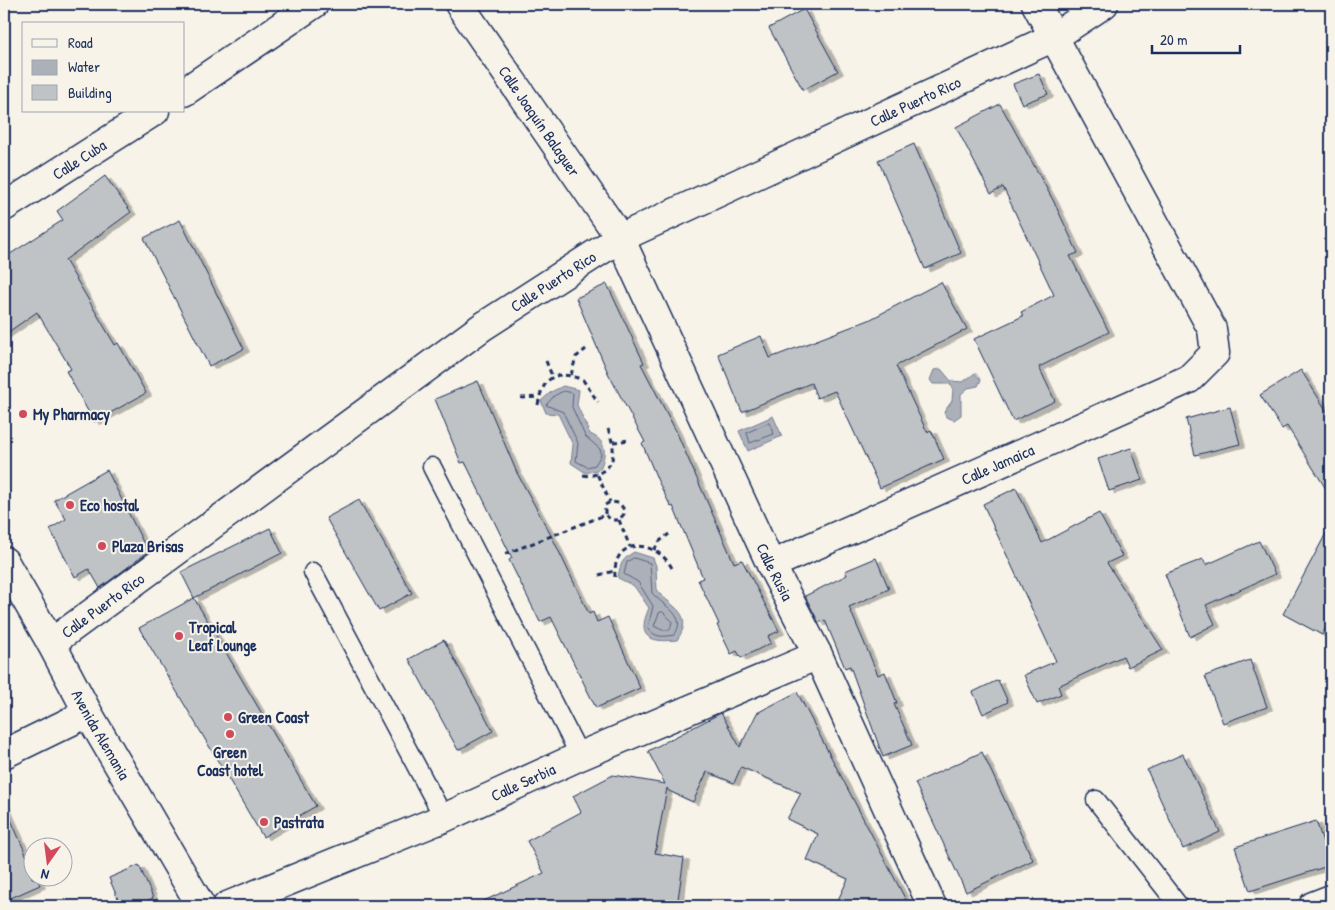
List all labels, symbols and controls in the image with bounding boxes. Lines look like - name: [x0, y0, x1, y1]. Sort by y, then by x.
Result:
- legend: [22, 22, 185, 112]
- scale bar: [1152, 22, 1240, 54]
- text: 20 m: [1160, 29, 1187, 50]
- text: Road: [68, 32, 93, 53]
- text: Water: [68, 56, 100, 77]
- street label: Calle Joaquín Balaguer: [494, 61, 585, 181]
- street label: Calle Puerto Rico: [866, 70, 965, 132]
- text: Building: [68, 82, 112, 103]
- street label: Calle Cuba: [48, 134, 110, 185]
- street label: Calle Puerto Rico: [506, 245, 601, 317]
- place label: My Pharmacy: [33, 403, 110, 426]
- marker: My Pharmacy: [17, 408, 29, 420]
- street label: Calle Jamaica: [958, 438, 1037, 490]
- place label: Eco hostal: [80, 494, 140, 516]
- marker: Eco hostal: [64, 499, 76, 511]
- place label: Plaza Brisas: [112, 535, 184, 557]
- street label: Calle Rusia: [751, 539, 799, 604]
- marker: Plaza Brisas: [96, 540, 108, 552]
- street label: Calle Puerto Rico: [57, 567, 149, 643]
- place label: Tropical Leaf Lounge: [188, 616, 257, 657]
- marker: Tropical Leaf Lounge: [173, 630, 185, 642]
- street label: Avenida Alemania: [67, 686, 136, 784]
- place label: Green Coast: [238, 706, 309, 728]
- marker: Green Coast: [222, 711, 234, 723]
- marker: Green Coast hotel: [224, 728, 236, 740]
- place label: Green Coast hotel: [197, 741, 264, 781]
- street label: Calle Serbia: [487, 758, 559, 806]
- place label: Pastrata: [274, 811, 325, 833]
- marker: Pastrata: [258, 816, 270, 828]
- north arrow: [22, 838, 72, 888]
- text: N: [38, 865, 51, 885]

